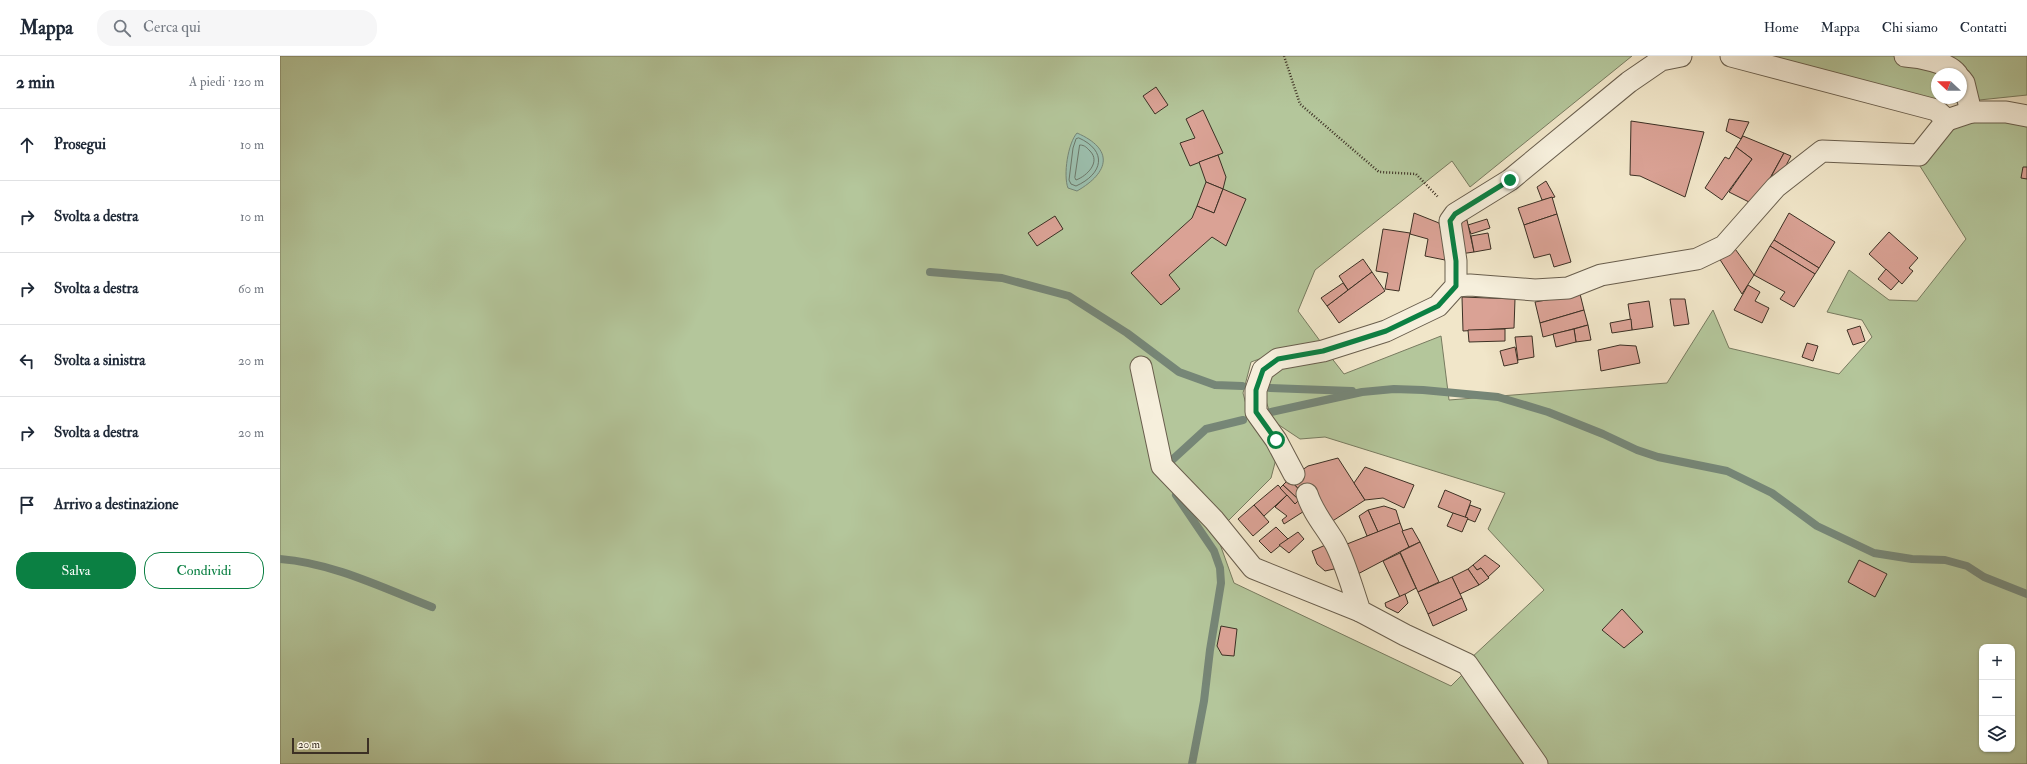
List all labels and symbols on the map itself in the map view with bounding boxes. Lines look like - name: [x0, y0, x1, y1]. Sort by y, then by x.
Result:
- north arrow: [1931, 68, 1967, 104]
- route end: [1501, 171, 1519, 189]
- route start: [1267, 431, 1285, 449]
- scale bar: [292, 736, 369, 755]

